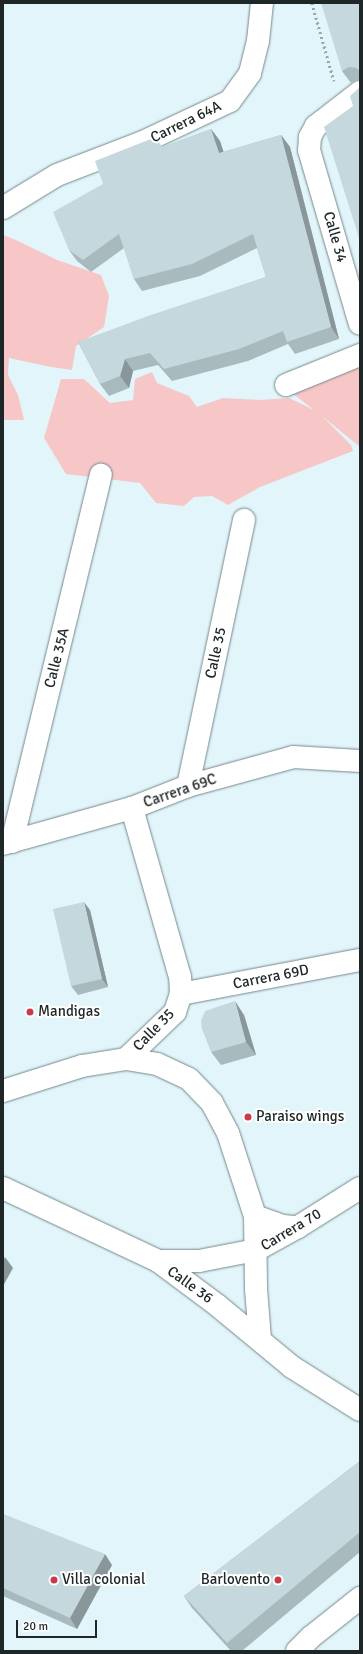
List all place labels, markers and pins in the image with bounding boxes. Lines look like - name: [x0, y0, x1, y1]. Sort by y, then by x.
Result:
- place label: Mandigas: [38, 1003, 100, 1021]
- marker: Mandigas: [25, 1007, 35, 1017]
- place label: Paraiso wings: [256, 1108, 344, 1126]
- marker: Paraiso wings: [243, 1112, 253, 1122]
- place label: Villa colonial: [62, 1571, 145, 1589]
- place label: Barlovento: [201, 1571, 270, 1589]
- marker: Villa colonial: [49, 1575, 59, 1585]
- marker: Barlovento: [273, 1575, 283, 1585]

